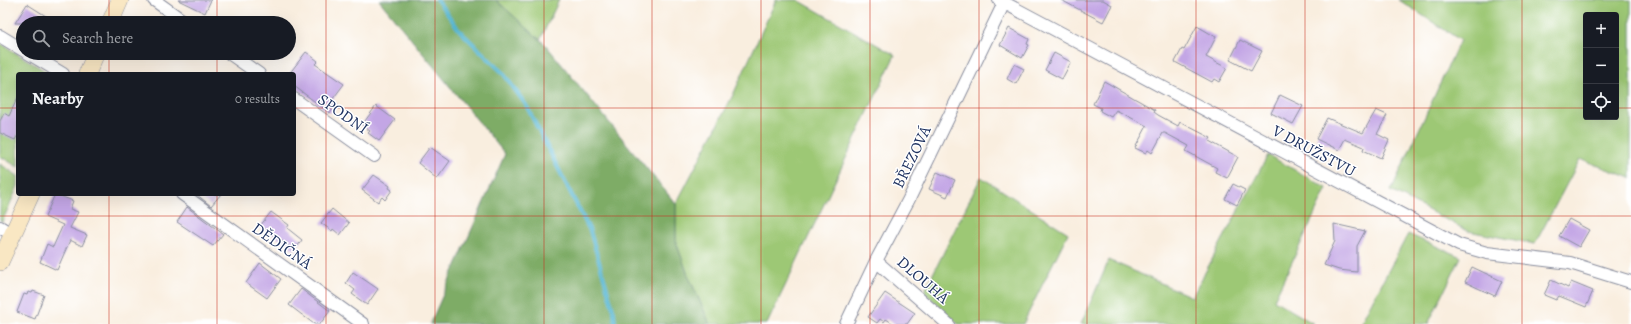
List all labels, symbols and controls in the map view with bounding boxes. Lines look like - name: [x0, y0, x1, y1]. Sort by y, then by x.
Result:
- map controls: [1583, 12, 1619, 120]
- button: +: [1583, 12, 1619, 48]
- search box: [16, 16, 296, 60]
- icon: search: [30, 27, 52, 49]
- text: Search here: [62, 28, 133, 48]
- button: −: [1583, 48, 1619, 84]
- button: locate: [1583, 84, 1619, 120]
- text: Nearby: [32, 87, 83, 110]
- street label: SPODNÍ: [313, 89, 373, 139]
- text: 0 results: [235, 90, 280, 107]
- street label: V DRUŽSTVU: [1268, 119, 1360, 182]
- street label: BŘEZOVÁ: [887, 122, 937, 192]
- street label: DĚDIČNÁ: [248, 217, 317, 275]
- street label: DLOUHÁ: [892, 251, 954, 309]

